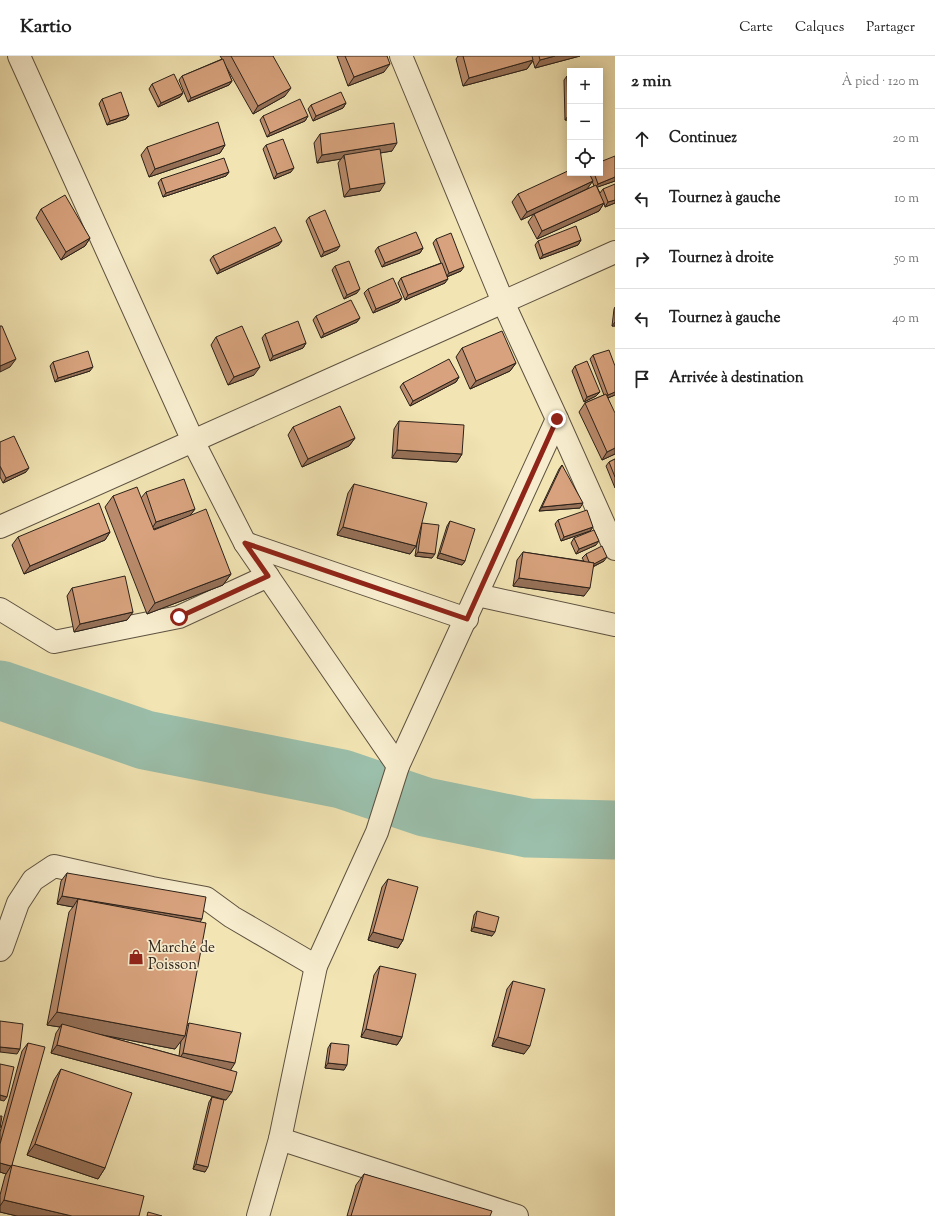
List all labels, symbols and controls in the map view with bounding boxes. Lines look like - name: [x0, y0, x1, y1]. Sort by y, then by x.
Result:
- text: Kartio: [20, 14, 72, 41]
- text: Carte: [739, 18, 773, 38]
- text: Calques: [795, 18, 844, 38]
- text: Partager: [866, 18, 915, 38]
- map controls: [567, 68, 603, 176]
- button: +: [567, 68, 603, 104]
- text: 2 min: [631, 70, 672, 94]
- text: À pied · 120 m: [842, 73, 919, 91]
- button: −: [567, 104, 603, 140]
- icon: ahead: [631, 128, 653, 150]
- text: Continuez: [669, 128, 737, 149]
- text: 20 m: [893, 130, 919, 148]
- button: locate: [567, 140, 603, 176]
- icon: left: [631, 188, 653, 210]
- text: Tournez à gauche: [669, 188, 780, 209]
- text: 10 m: [894, 190, 919, 208]
- icon: right: [631, 248, 653, 270]
- text: Tournez à droite: [669, 248, 774, 269]
- text: 50 m: [894, 250, 919, 268]
- icon: left: [631, 308, 653, 330]
- text: Tournez à gauche: [669, 308, 780, 329]
- text: 40 m: [892, 310, 919, 328]
- icon: arrive: [631, 368, 653, 390]
- text: Arrivée à destination: [669, 368, 804, 389]
- route end: [548, 410, 566, 428]
- route start: [170, 608, 188, 626]
- place label: Marché de Poisson: [148, 938, 215, 976]
- shop icon: Marché de Poisson: [127, 948, 145, 966]

